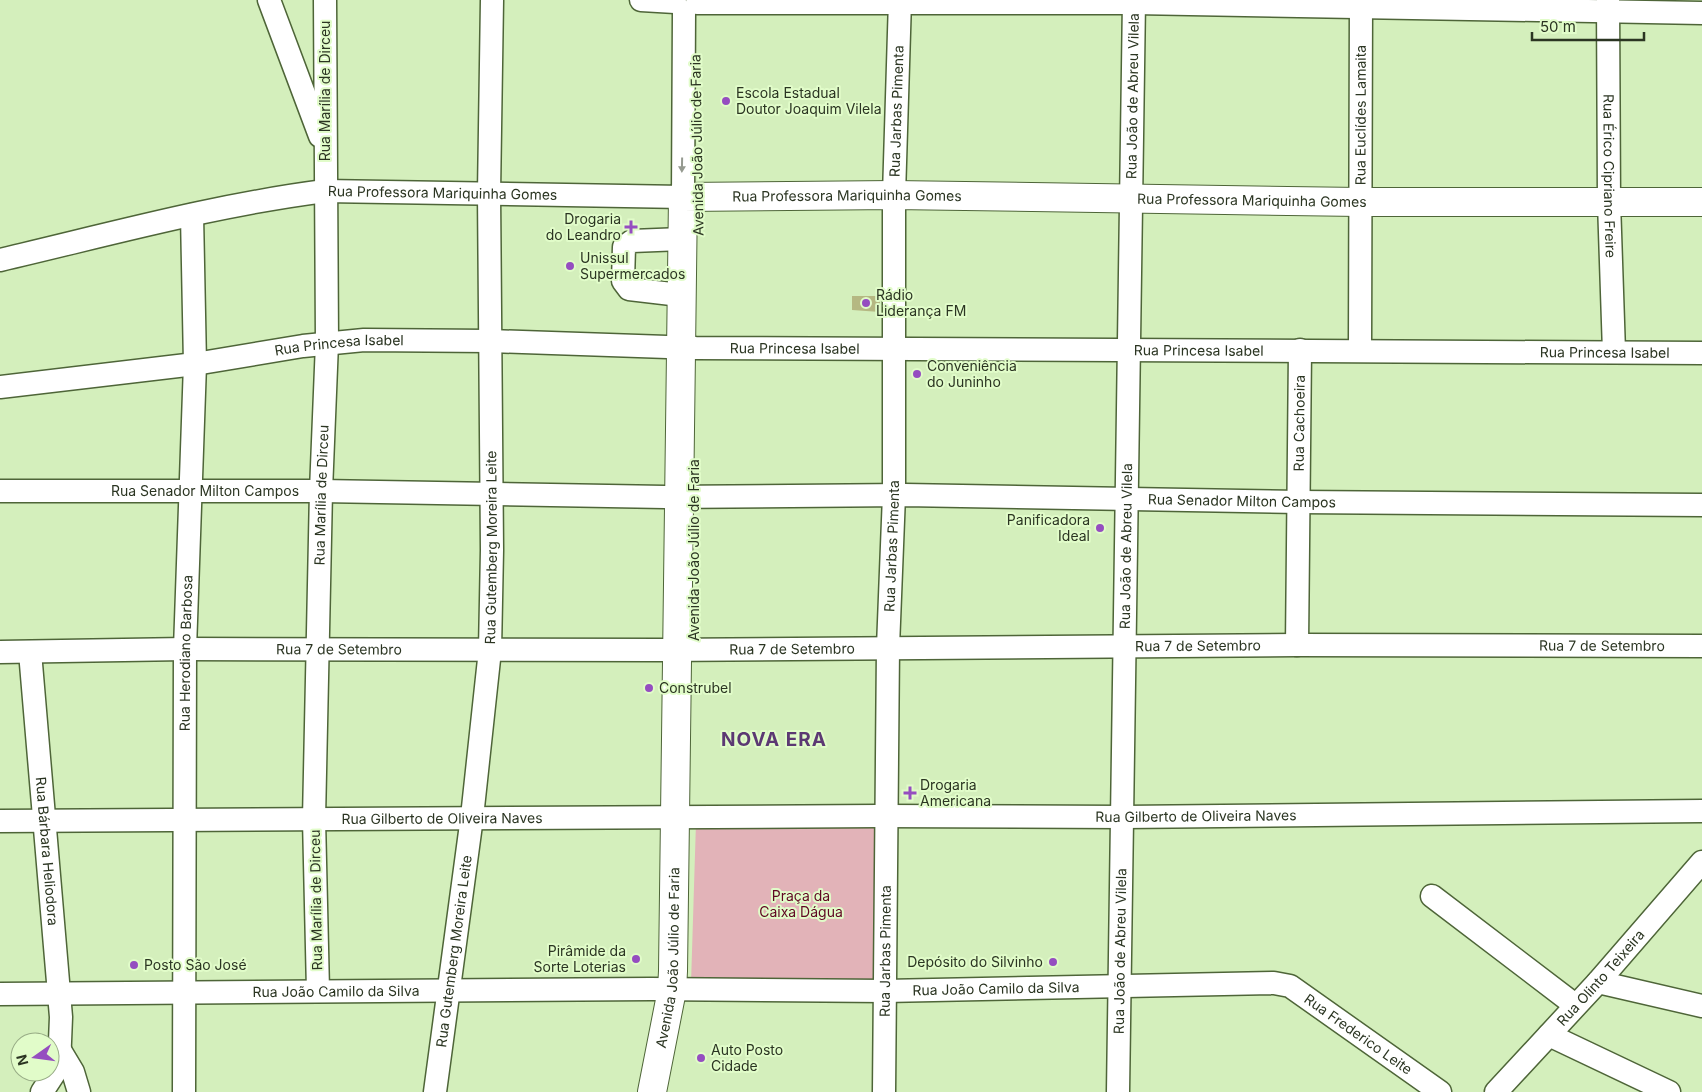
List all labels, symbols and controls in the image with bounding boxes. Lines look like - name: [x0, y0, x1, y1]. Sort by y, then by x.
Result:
- scale bar: [1532, 10, 1644, 42]
- street label: Rua João de Abreu Vilela: [1122, 13, 1142, 179]
- text: 50 m: [1540, 17, 1576, 36]
- street label: Rua Marília de Dirceu: [316, 21, 333, 161]
- street label: Rua Jarbas Pimenta: [886, 45, 907, 177]
- street label: Rua Euclídes Lamaita: [1351, 45, 1369, 185]
- street label: Avenida João Júlio de Faria: [686, 54, 707, 236]
- place label: Escola Estadual Doutor Joaquim Vilela: [736, 84, 882, 117]
- street label: Rua Érico Cipriano Freire: [1600, 94, 1620, 258]
- marker: Escola Estadual Doutor Joaquim Vilela: [720, 95, 732, 107]
- one-way arrow: [678, 158, 686, 174]
- street label: Rua Professora Mariquinha Gomes: [328, 182, 557, 203]
- street label: Rua Professora Mariquinha Gomes: [732, 186, 962, 205]
- street label: Rua Professora Mariquinha Gomes: [1137, 190, 1367, 210]
- place label: Drogaria do Leandro: [546, 210, 621, 243]
- marker: Drogaria do Leandro: [625, 221, 637, 233]
- place label: Unissul Supermercados: [580, 249, 685, 282]
- marker: Unissul Supermercados: [564, 260, 576, 272]
- place label: Rádio Liderança FM: [876, 286, 966, 319]
- marker: Rádio Liderança FM: [860, 297, 872, 309]
- street label: Rua Princesa Isabel: [273, 331, 404, 359]
- street label: Rua Princesa Isabel: [730, 339, 860, 357]
- street label: Rua Princesa Isabel: [1134, 341, 1264, 359]
- street label: Rua Princesa Isabel: [1540, 343, 1670, 361]
- place label: Conveniência do Juninho: [927, 357, 1017, 390]
- marker: Conveniência do Juninho: [911, 368, 923, 380]
- street label: Rua Cachoeira: [1290, 375, 1308, 471]
- street label: Rua Marília de Dirceu: [310, 424, 332, 566]
- street label: Rua Gutemberg Moreira Leite: [481, 450, 500, 645]
- street label: Avenida João Júlio de Faria: [685, 459, 702, 641]
- street label: Rua João de Abreu Vilela: [1116, 463, 1135, 629]
- street label: Rua Jarbas Pimenta: [880, 480, 902, 612]
- street label: Rua Senador Milton Campos: [111, 482, 299, 499]
- street label: Rua Senador Milton Campos: [1148, 490, 1336, 510]
- place label: Panificadora Ideal: [1007, 511, 1090, 544]
- marker: Panificadora Ideal: [1094, 522, 1106, 534]
- street label: Rua Herodiano Barbosa: [176, 575, 196, 731]
- street label: Rua 7 de Setembro: [1135, 636, 1261, 654]
- street label: Rua 7 de Setembro: [1539, 637, 1665, 654]
- street label: Rua 7 de Setembro: [729, 639, 855, 657]
- street label: Rua 7 de Setembro: [276, 640, 402, 657]
- place label: Construbel: [659, 679, 732, 696]
- marker: Construbel: [643, 682, 655, 694]
- district label: NOVA ERA: [721, 728, 827, 751]
- street label: Rua Bárbara Heliodora: [33, 776, 62, 926]
- place label: Drogaria Americana: [920, 776, 991, 809]
- marker: Drogaria Americana: [904, 787, 916, 799]
- street label: Rua Gilberto de Oliveira Naves: [1095, 806, 1297, 825]
- street label: Rua Gilberto de Oliveira Naves: [341, 809, 543, 827]
- street label: Rua Marília de Dirceu: [306, 830, 325, 970]
- street label: Rua Gutemberg Moreira Leite: [432, 854, 475, 1048]
- street label: Avenida João Júlio de Faria: [652, 867, 682, 1049]
- street label: Rua João de Abreu Vilela: [1110, 868, 1129, 1034]
- street label: Rua Jarbas Pimenta: [876, 885, 894, 1017]
- park label: Praça da Caixa Dágua: [759, 887, 843, 920]
- street label: Rua Olinto Teixeira: [1553, 926, 1648, 1029]
- place label: Pirâmide da Sorte Loterias: [534, 942, 626, 975]
- marker: Pirâmide da Sorte Loterias: [630, 953, 642, 965]
- place label: Depósito do Silvinho: [907, 953, 1043, 970]
- place label: Posto São José: [144, 956, 247, 973]
- marker: Depósito do Silvinho: [1047, 956, 1059, 968]
- marker: Posto São José: [128, 959, 140, 971]
- street label: Rua João Camilo da Silva: [912, 978, 1080, 998]
- street label: Rua João Camilo da Silva: [252, 982, 420, 1000]
- street label: Rua Frederico Leite: [1301, 990, 1416, 1078]
- north arrow: [10, 1032, 60, 1082]
- place label: Auto Posto Cidade: [711, 1041, 783, 1074]
- marker: Auto Posto Cidade: [695, 1052, 707, 1064]
- text: N: [12, 1053, 31, 1067]

